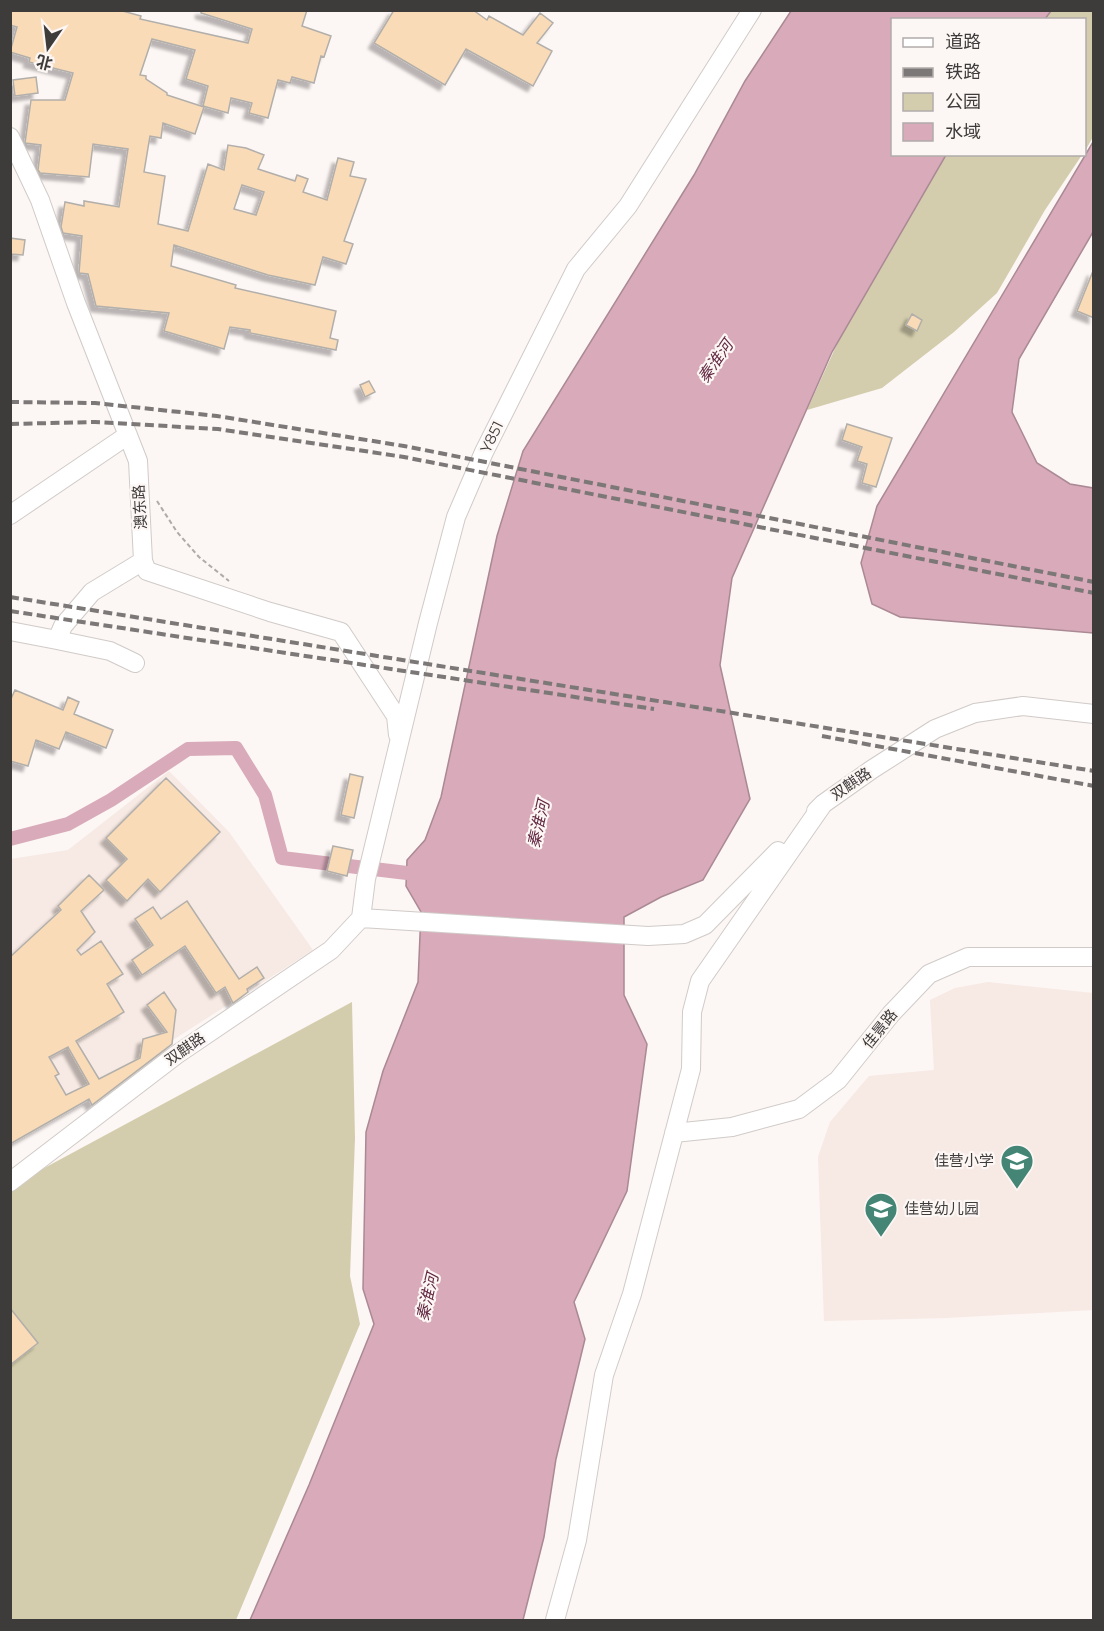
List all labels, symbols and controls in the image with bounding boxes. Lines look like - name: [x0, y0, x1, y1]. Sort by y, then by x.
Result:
- north arrow: [18, 18, 78, 78]
- legend: [891, 18, 1086, 156]
- text: 道路: [945, 31, 981, 53]
- text: 北: [34, 51, 55, 73]
- text: 铁路: [945, 61, 981, 83]
- text: 公园: [945, 91, 981, 113]
- text: 水域: [945, 121, 981, 143]
- water label: 秦淮河: [694, 334, 739, 386]
- street label: Y851: [476, 418, 507, 456]
- street label: 澳东路: [129, 484, 150, 530]
- street label: 双麒路: [827, 763, 875, 804]
- water label: 秦淮河: [524, 796, 554, 850]
- street label: 佳景路: [858, 1005, 901, 1052]
- street label: 双麒路: [161, 1028, 209, 1069]
- school or university icon: 佳营小学: [999, 1143, 1035, 1190]
- place label: 佳营小学: [934, 1151, 994, 1170]
- school or university icon: 佳营幼儿园: [863, 1191, 899, 1238]
- place label: 佳营幼儿园: [904, 1199, 979, 1218]
- water label: 秦淮河: [413, 1269, 443, 1323]

